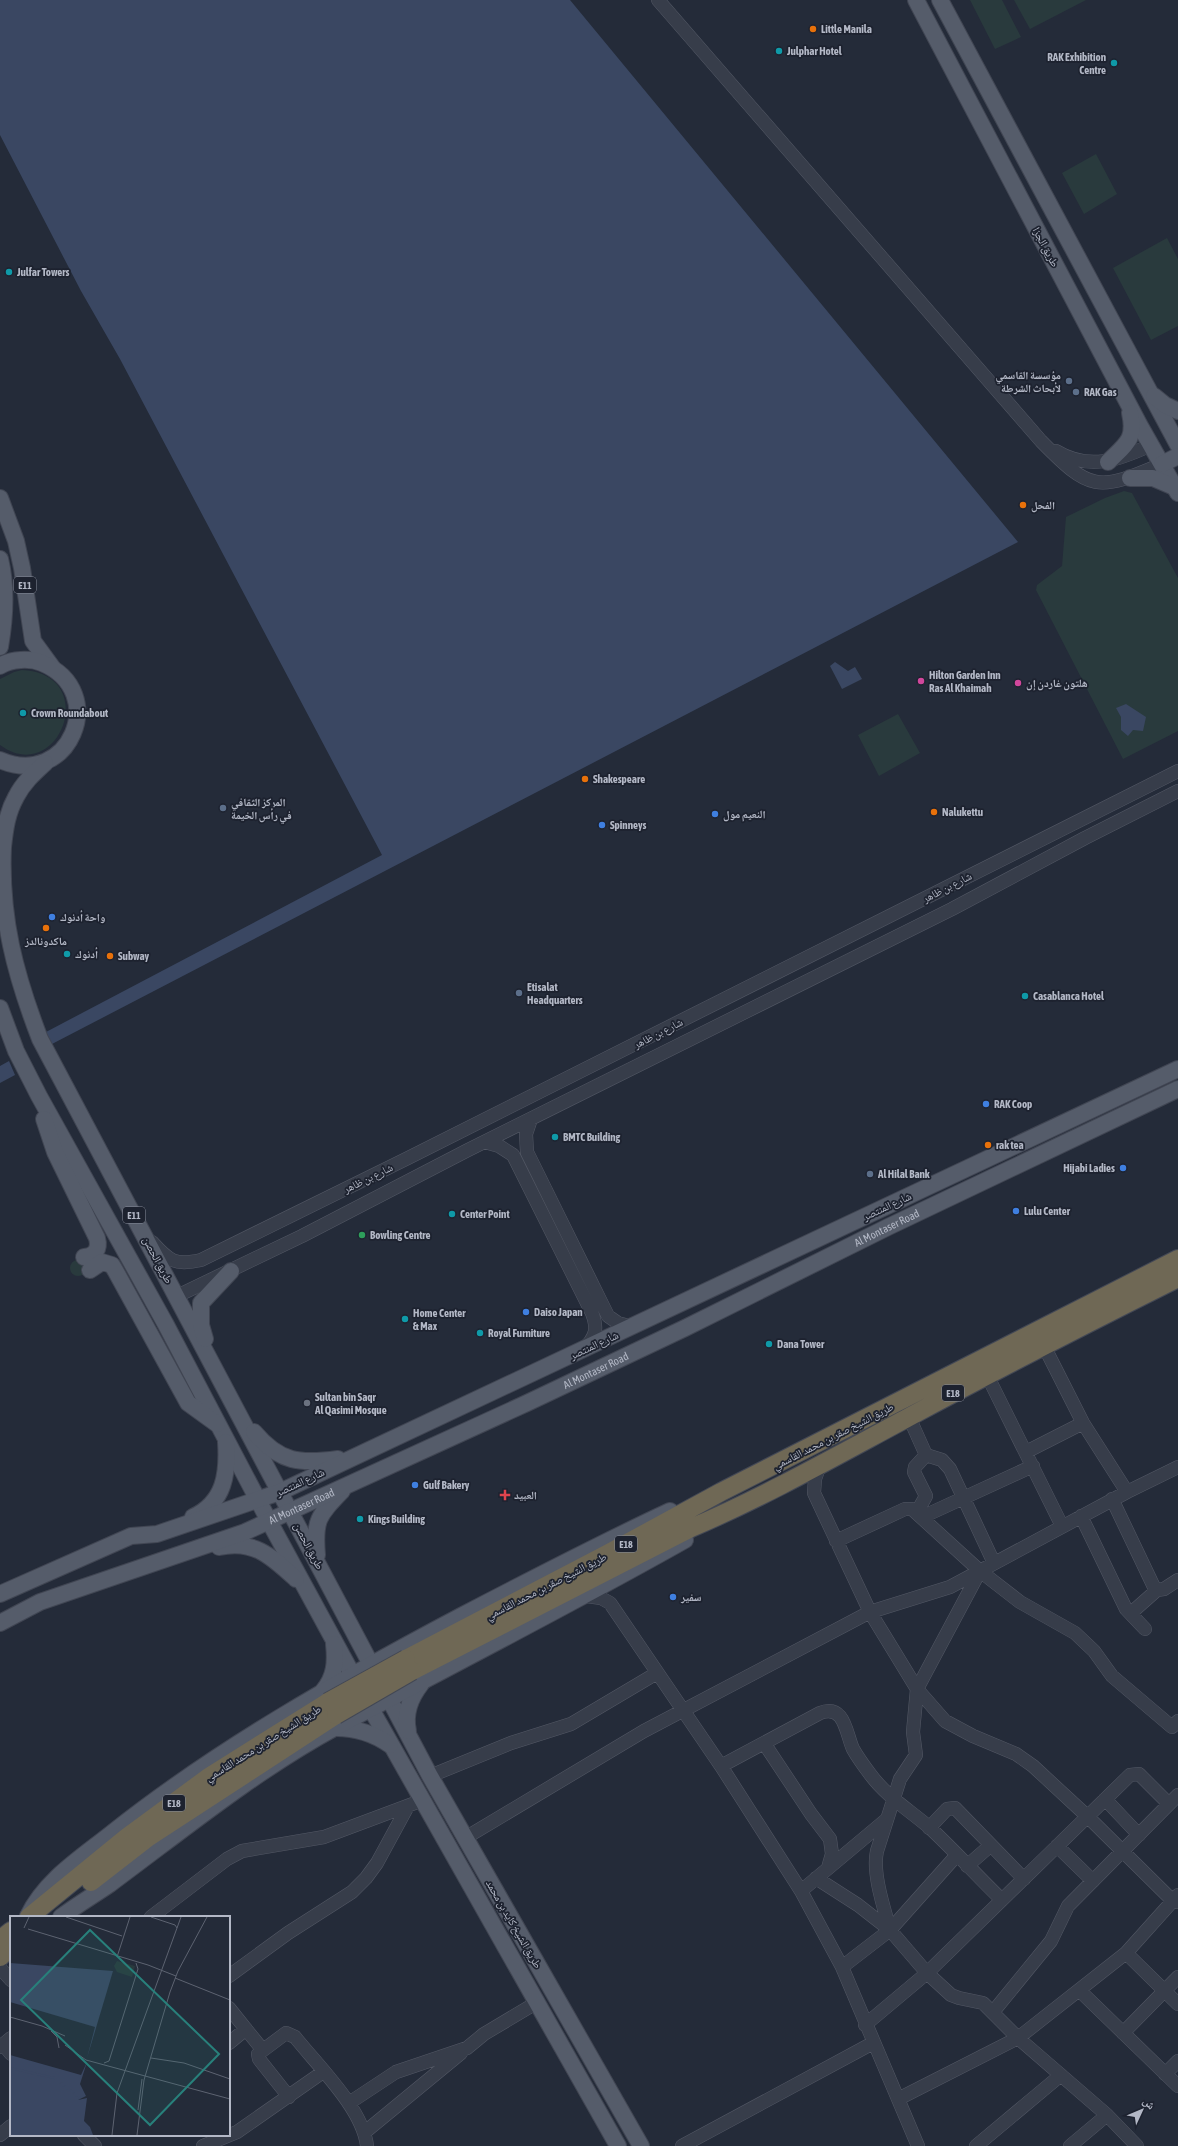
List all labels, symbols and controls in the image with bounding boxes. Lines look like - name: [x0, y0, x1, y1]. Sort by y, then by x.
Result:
- place label: Little Manila: [821, 23, 872, 35]
- marker: Little Manila: [808, 24, 818, 34]
- place label: Julphar Hotel: [786, 45, 843, 57]
- marker: Julphar Hotel: [774, 46, 784, 56]
- place label: RAK Exhibition Centre: [1047, 51, 1106, 76]
- marker: RAK Exhibition Centre: [1109, 58, 1119, 68]
- street label: طريق الجزا: [1030, 225, 1061, 269]
- place label: Julfar Towers: [16, 266, 70, 278]
- marker: Julfar Towers: [4, 267, 14, 277]
- place label: مؤسسة القاسمي لأبحاث الشرطة: [995, 369, 1061, 395]
- marker: مؤسسة القاسمي لأبحاث الشرطة: [1064, 376, 1074, 386]
- place label: RAK Gas: [1084, 386, 1117, 398]
- marker: RAK Gas: [1071, 387, 1081, 397]
- place label: الفحل: [1031, 499, 1055, 513]
- marker: الفحل: [1018, 500, 1028, 510]
- road number: E11: [14, 577, 36, 593]
- place label: Hilton Garden Inn Ras Al Khaimah: [929, 669, 1001, 694]
- marker: Hilton Garden Inn Ras Al Khaimah: [916, 676, 926, 686]
- place label: هلتون غاردن إن: [1026, 677, 1088, 691]
- marker: هلتون غاردن إن: [1013, 678, 1023, 688]
- place label: Crown Roundabout: [31, 707, 109, 719]
- marker: Crown Roundabout: [18, 708, 28, 718]
- place label: Shakespeare: [593, 773, 645, 785]
- marker: Shakespeare: [580, 774, 590, 784]
- place label: المركز الثقافي في رأس الخيمة: [231, 796, 292, 824]
- marker: المركز الثقافي في رأس الخيمة: [218, 803, 228, 813]
- place label: Nalukettu: [942, 806, 983, 818]
- marker: Nalukettu: [929, 807, 939, 817]
- place label: النعيم مول: [723, 808, 766, 822]
- marker: النعيم مول: [710, 809, 720, 819]
- place label: Spinneys: [610, 819, 646, 831]
- marker: Spinneys: [597, 820, 607, 830]
- street label: شارع بن ظاهر: [920, 870, 974, 906]
- place label: واحة أدنوك: [60, 910, 105, 924]
- marker: واحة أدنوك: [47, 912, 57, 922]
- marker: ماكدونالدز: [41, 923, 51, 933]
- place label: ماكدونالدز: [24, 935, 67, 948]
- place label: أدنوك: [75, 947, 98, 961]
- marker: أدنوك: [62, 949, 72, 959]
- place label: Subway: [118, 950, 150, 962]
- marker: Subway: [105, 951, 115, 961]
- place label: Etisalat Headquarters: [527, 981, 583, 1006]
- marker: Etisalat Headquarters: [514, 988, 524, 998]
- place label: Casablanca Hotel: [1033, 990, 1105, 1002]
- marker: Casablanca Hotel: [1020, 991, 1030, 1001]
- street label: شارع بن ظاهر: [631, 1016, 685, 1052]
- place label: RAK Coop: [994, 1098, 1032, 1110]
- marker: RAK Coop: [981, 1099, 991, 1109]
- place label: BMTC Building: [563, 1131, 621, 1143]
- marker: BMTC Building: [550, 1132, 560, 1142]
- place label: rak tea: [996, 1139, 1024, 1151]
- marker: rak tea: [983, 1140, 993, 1150]
- street label: شارع بن ظاهر: [340, 1161, 395, 1196]
- place label: Hijabi Ladies: [1063, 1162, 1115, 1174]
- marker: Hijabi Ladies: [1118, 1163, 1128, 1173]
- place label: Al Hilal Bank: [877, 1168, 930, 1180]
- marker: Al Hilal Bank: [865, 1169, 875, 1179]
- street label: شارع المنتصر: [860, 1190, 914, 1224]
- place label: Lulu Center: [1024, 1205, 1071, 1217]
- marker: Lulu Center: [1011, 1206, 1021, 1216]
- road number: E11: [123, 1207, 145, 1223]
- street label: Al Montaser Road: [852, 1207, 921, 1249]
- place label: Center Point: [460, 1208, 510, 1220]
- marker: Center Point: [447, 1209, 457, 1219]
- place label: Bowling Centre: [370, 1229, 431, 1241]
- marker: Bowling Centre: [357, 1230, 367, 1240]
- street label: طريق الحصن: [140, 1235, 175, 1286]
- place label: Daiso Japan: [534, 1306, 583, 1318]
- place label: Home Center & Max: [413, 1307, 466, 1332]
- marker: Daiso Japan: [521, 1307, 531, 1317]
- marker: Home Center & Max: [400, 1314, 410, 1324]
- place label: Royal Furniture: [488, 1327, 550, 1339]
- marker: Royal Furniture: [475, 1328, 485, 1338]
- street label: شارع المنتصر: [567, 1329, 621, 1363]
- place label: Dana Tower: [777, 1338, 825, 1350]
- marker: Dana Tower: [764, 1339, 774, 1349]
- street label: Al Montaser Road: [561, 1350, 630, 1391]
- road number: E18: [942, 1385, 964, 1401]
- place label: Sultan bin Saqr Al Qasimi Mosque: [314, 1391, 387, 1416]
- marker: Sultan bin Saqr Al Qasimi Mosque: [302, 1398, 312, 1408]
- street label: طريق الشيخ صقر بن محمد القاسمي: [771, 1400, 897, 1474]
- street label: شارع المنتصر: [273, 1466, 327, 1500]
- place label: Gulf Bakery: [423, 1479, 470, 1491]
- marker: Gulf Bakery: [410, 1480, 420, 1490]
- street label: Al Montaser Road: [267, 1486, 336, 1526]
- marker: العبيد: [499, 1489, 511, 1501]
- place label: العبيد: [514, 1489, 537, 1502]
- place label: Kings Building: [368, 1513, 425, 1525]
- marker: Kings Building: [355, 1514, 365, 1524]
- street label: طريق الحصن: [291, 1521, 326, 1572]
- road number: E18: [615, 1536, 637, 1552]
- street label: طريق الشيخ صقر بن محمد القاسمي: [484, 1550, 610, 1624]
- place label: سفير: [680, 1591, 702, 1604]
- marker: سفير: [668, 1592, 678, 1602]
- street label: طريق الشيخ صقر بن محمد القاسمي: [203, 1702, 324, 1786]
- road number: E18: [163, 1795, 185, 1811]
- street label: طريق الشيخ كايد بن محمد: [483, 1878, 544, 1971]
- inset map: [10, 1916, 230, 2136]
- north arrow: [1122, 2090, 1162, 2130]
- text: ش: [1139, 2095, 1158, 2113]

